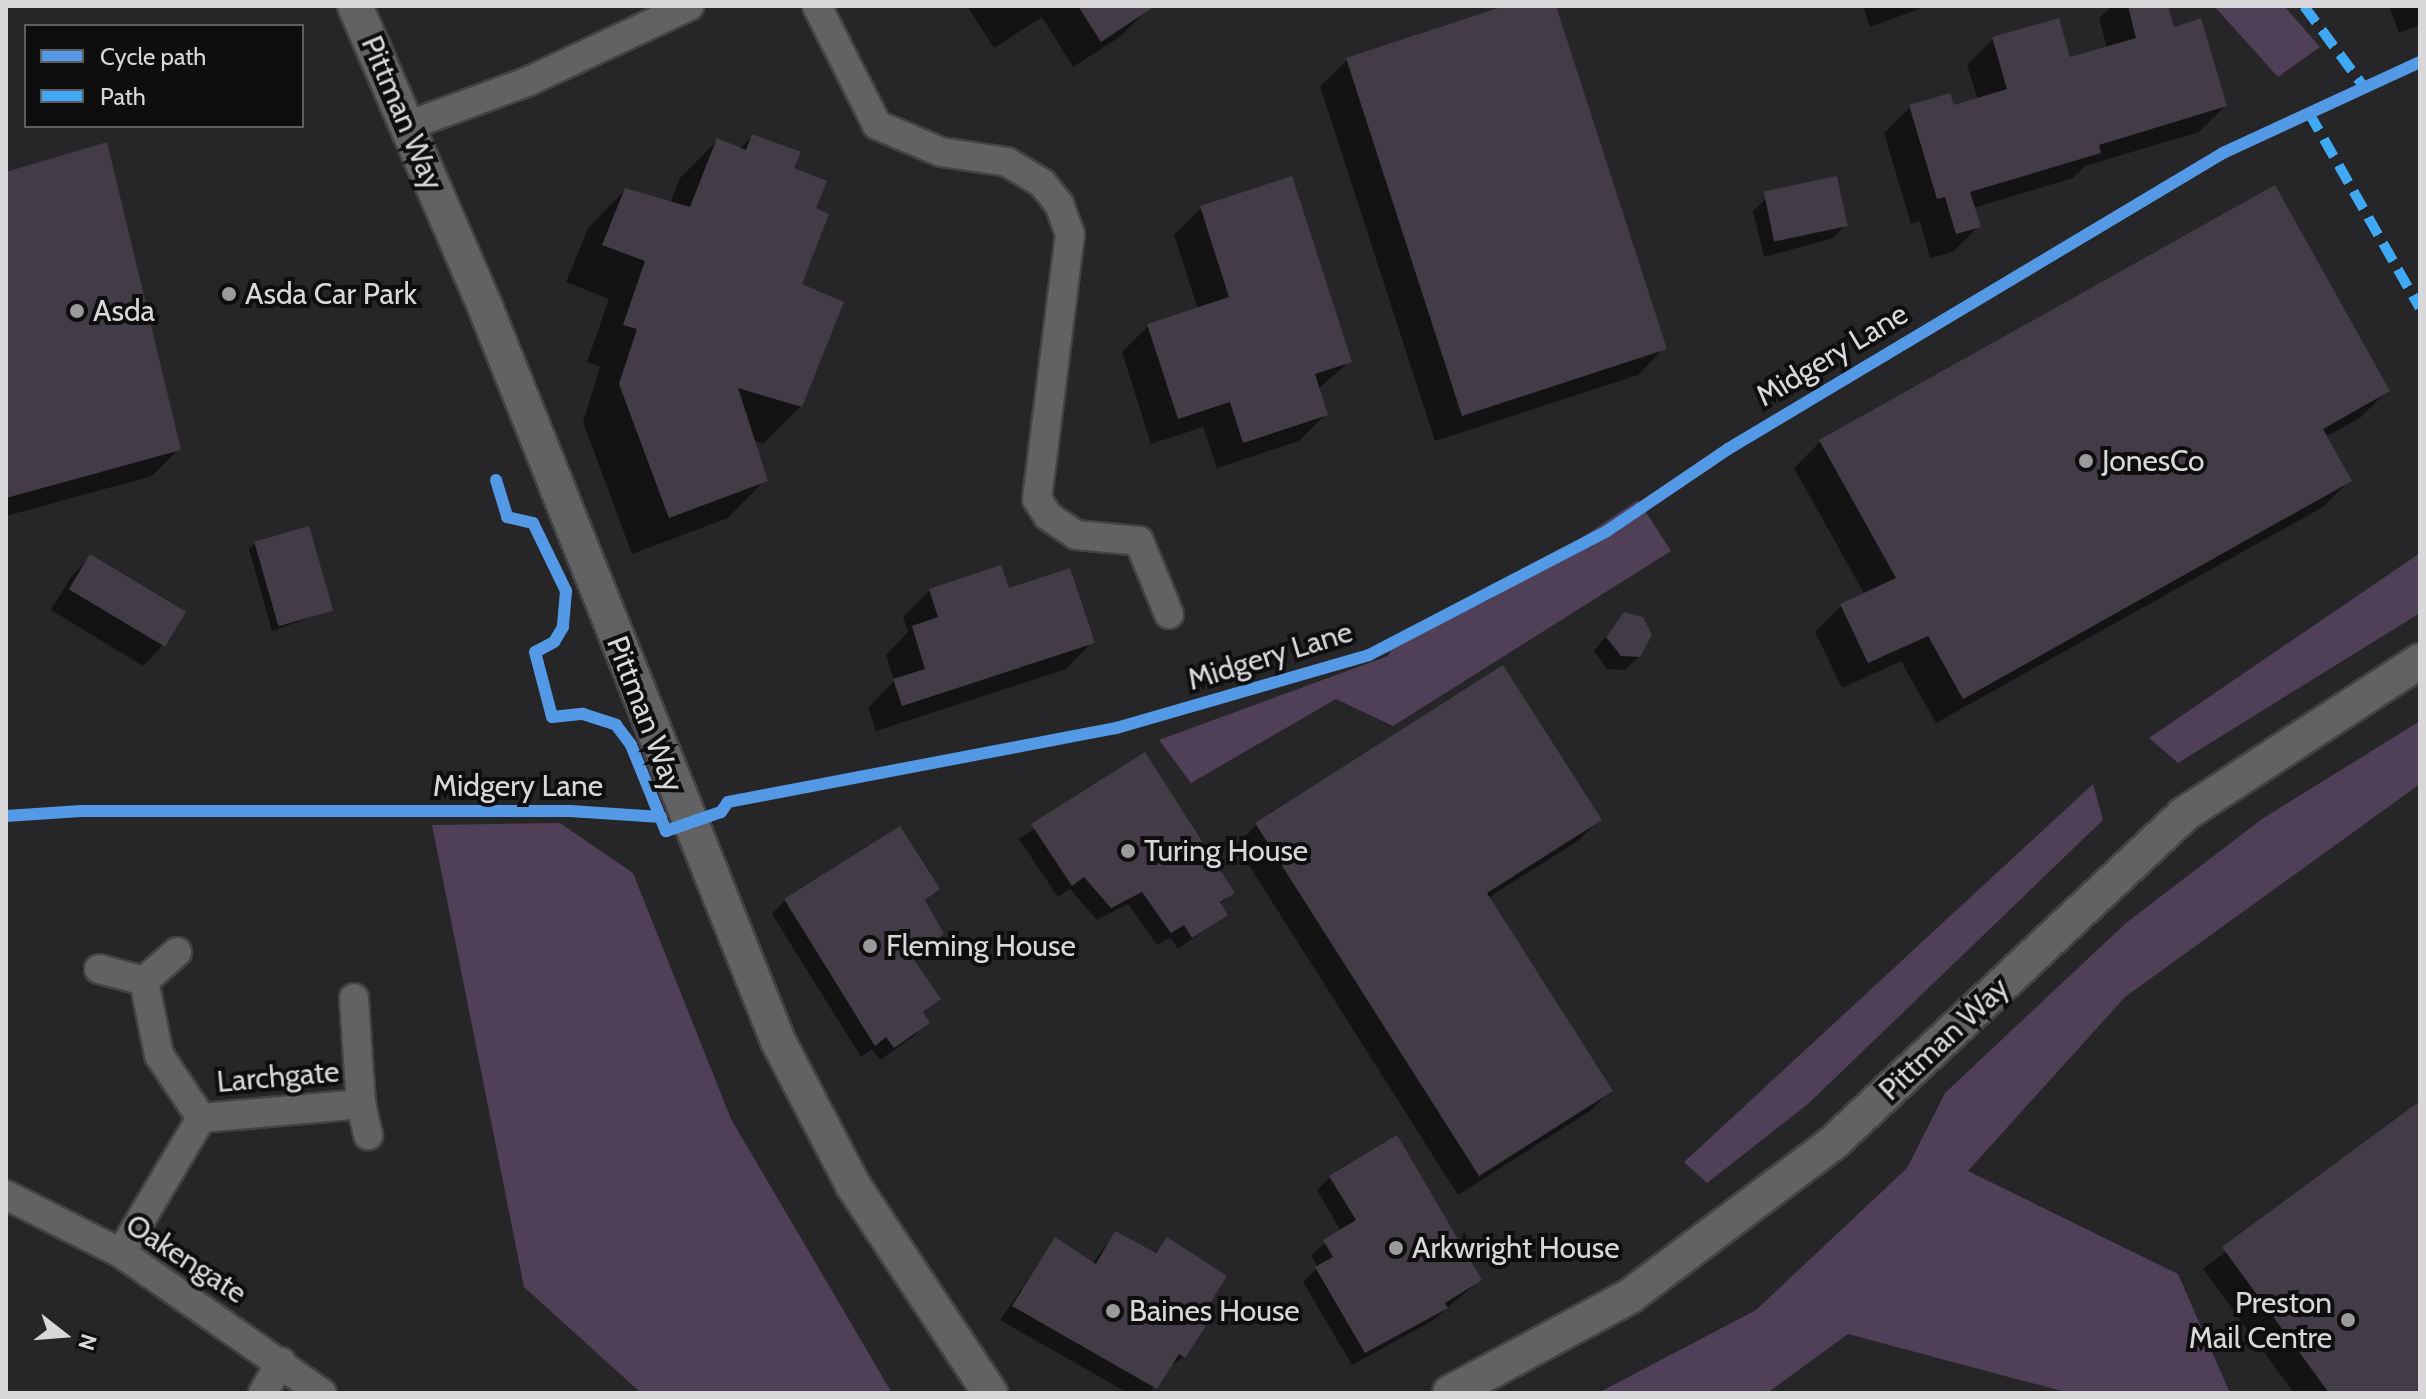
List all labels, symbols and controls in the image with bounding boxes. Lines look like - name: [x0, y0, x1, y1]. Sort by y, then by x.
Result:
- legend: [24, 24, 304, 128]
- street label: Pittman Way: [353, 31, 451, 195]
- text: Cycle path: [100, 42, 206, 71]
- text: Path: [100, 82, 146, 111]
- place label: Asda Car Park: [245, 276, 417, 312]
- marker: Asda Car Park: [220, 285, 238, 303]
- place label: Asda: [93, 293, 155, 329]
- street label: Midgery Lane: [1750, 296, 1914, 414]
- marker: Asda: [68, 302, 86, 320]
- place label: JonesCo: [2102, 443, 2204, 479]
- marker: JonesCo: [2077, 452, 2095, 470]
- street label: Midgery Lane: [1183, 614, 1357, 698]
- street label: Pittman Way: [599, 631, 691, 797]
- street label: Midgery Lane: [433, 768, 603, 804]
- place label: Turing House: [1144, 833, 1308, 869]
- marker: Turing House: [1119, 842, 1137, 860]
- place label: Fleming House: [886, 928, 1076, 964]
- marker: Fleming House: [861, 937, 879, 955]
- street label: Pittman Way: [1872, 970, 2016, 1108]
- street label: Larchgate: [215, 1054, 341, 1100]
- street label: Oakengate: [119, 1207, 253, 1311]
- place label: Arkwright House: [1412, 1230, 1620, 1266]
- marker: Arkwright House: [1387, 1239, 1405, 1257]
- place label: Preston Mail Centre: [2189, 1285, 2332, 1356]
- place label: Baines House: [1129, 1293, 1300, 1329]
- north arrow: [24, 1295, 104, 1375]
- marker: Baines House: [1104, 1302, 1122, 1320]
- marker: Preston Mail Centre: [2339, 1311, 2357, 1329]
- text: N: [72, 1331, 103, 1354]

